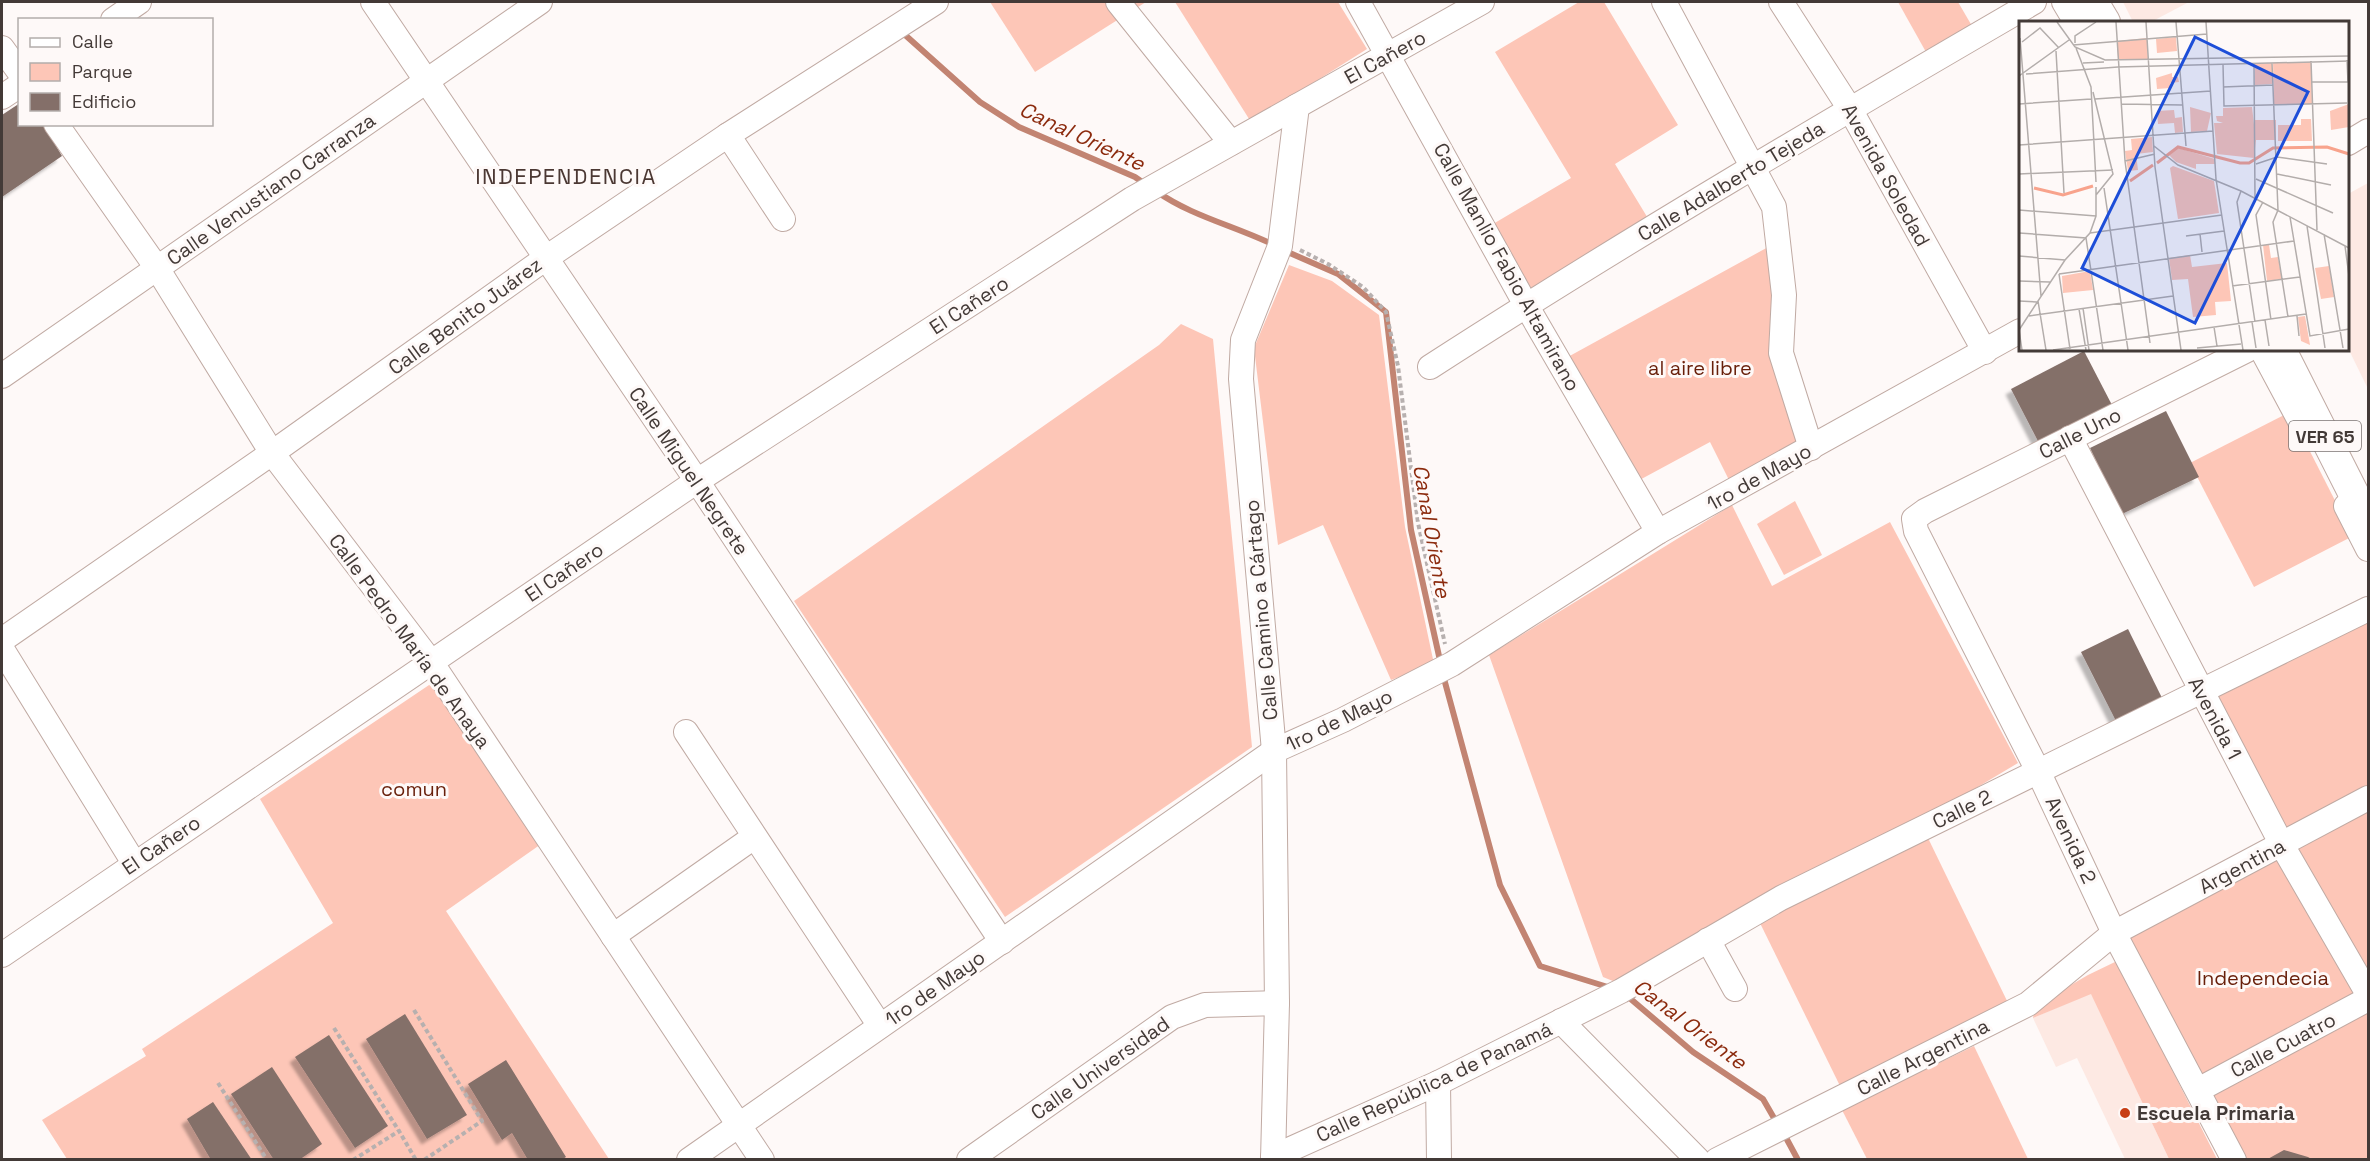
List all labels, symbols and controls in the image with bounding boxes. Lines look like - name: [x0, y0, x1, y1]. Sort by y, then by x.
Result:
- legend: [18, 18, 213, 126]
- inset map: [2019, 21, 2349, 351]
- street label: El Cañero: [1340, 24, 1430, 90]
- text: Calle: [72, 30, 113, 53]
- text: Parque: [72, 60, 133, 83]
- text: Edificio: [72, 90, 136, 113]
- water label: Canal Oriente: [1015, 95, 1150, 177]
- street label: Avenida Soledad: [1836, 99, 1936, 251]
- street label: Calle Venustiano Carranza: [162, 107, 380, 271]
- street label: Calle Adalberto Tejeda: [1633, 115, 1829, 247]
- street label: Calle Manlio Fabio Altamirano: [1428, 138, 1586, 396]
- district label: INDEPENDENCIA: [475, 162, 657, 190]
- street label: Calle Benito Juárez: [383, 251, 547, 381]
- street label: El Cañero: [924, 270, 1014, 340]
- park label: al aire libre: [1648, 355, 1752, 381]
- street label: Calle Miguel Negrete: [623, 382, 755, 560]
- street label: Calle Uno: [2034, 401, 2126, 465]
- road number: VER 65: [2289, 421, 2361, 451]
- street label: 1ro de Mayo: [1702, 437, 1816, 517]
- water label: Canal Oriente: [1407, 462, 1457, 601]
- street label: Calle Camino a Cártago: [1238, 499, 1284, 721]
- street label: Calle Pedro María de Anaya: [323, 528, 497, 754]
- street label: El Cañero: [520, 536, 608, 608]
- street label: Avenida 1: [2183, 672, 2247, 764]
- street label: 1ro de Mayo: [1281, 683, 1397, 757]
- park label: comun: [381, 776, 447, 802]
- street label: Calle 2: [1928, 783, 1996, 835]
- street label: Avenida 2: [2040, 792, 2102, 888]
- street label: El Cañero: [117, 809, 205, 881]
- street label: Argentina: [2194, 832, 2290, 900]
- street label: 1ro de Mayo: [880, 944, 990, 1032]
- park label: Independecia: [2197, 965, 2329, 991]
- water label: Canal Oriente: [1628, 973, 1753, 1076]
- street label: Calle Cuatro: [2226, 1006, 2340, 1084]
- street label: Calle Universidad: [1026, 1010, 1174, 1126]
- street label: Calle Argentina: [1852, 1012, 1994, 1102]
- street label: Calle República de Panamá: [1312, 1016, 1556, 1148]
- place label: Escuela Primaria: [2137, 1100, 2295, 1126]
- marker: Escuela Primaria: [2118, 1106, 2132, 1120]

